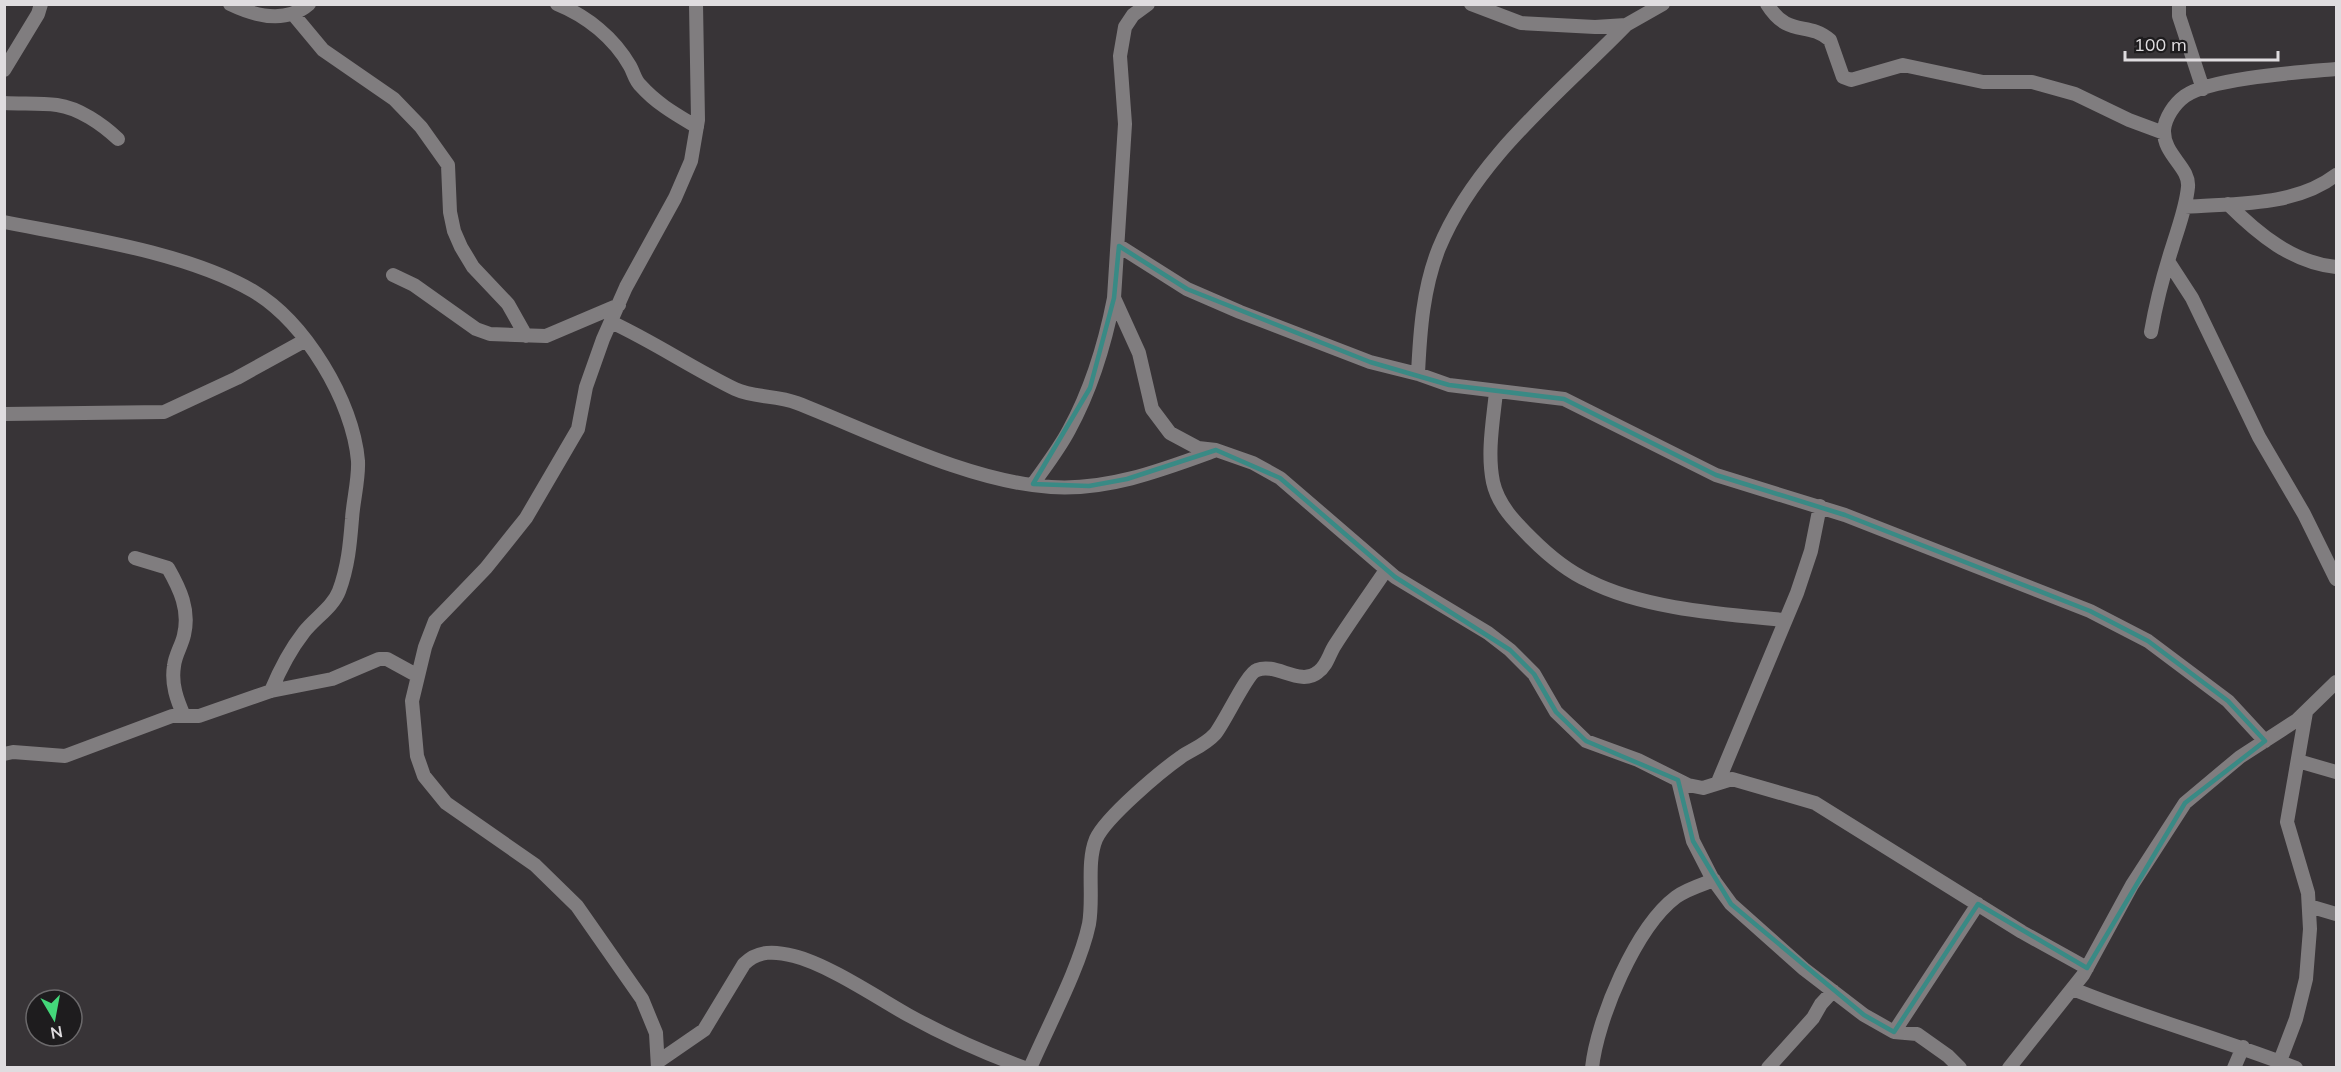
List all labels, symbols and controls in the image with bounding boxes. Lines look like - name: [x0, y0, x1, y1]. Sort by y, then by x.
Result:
- scale bar: [2125, 24, 2278, 62]
- text: 100 m: [2134, 33, 2187, 56]
- north arrow: [24, 988, 84, 1048]
- text: N: [49, 1022, 64, 1044]

